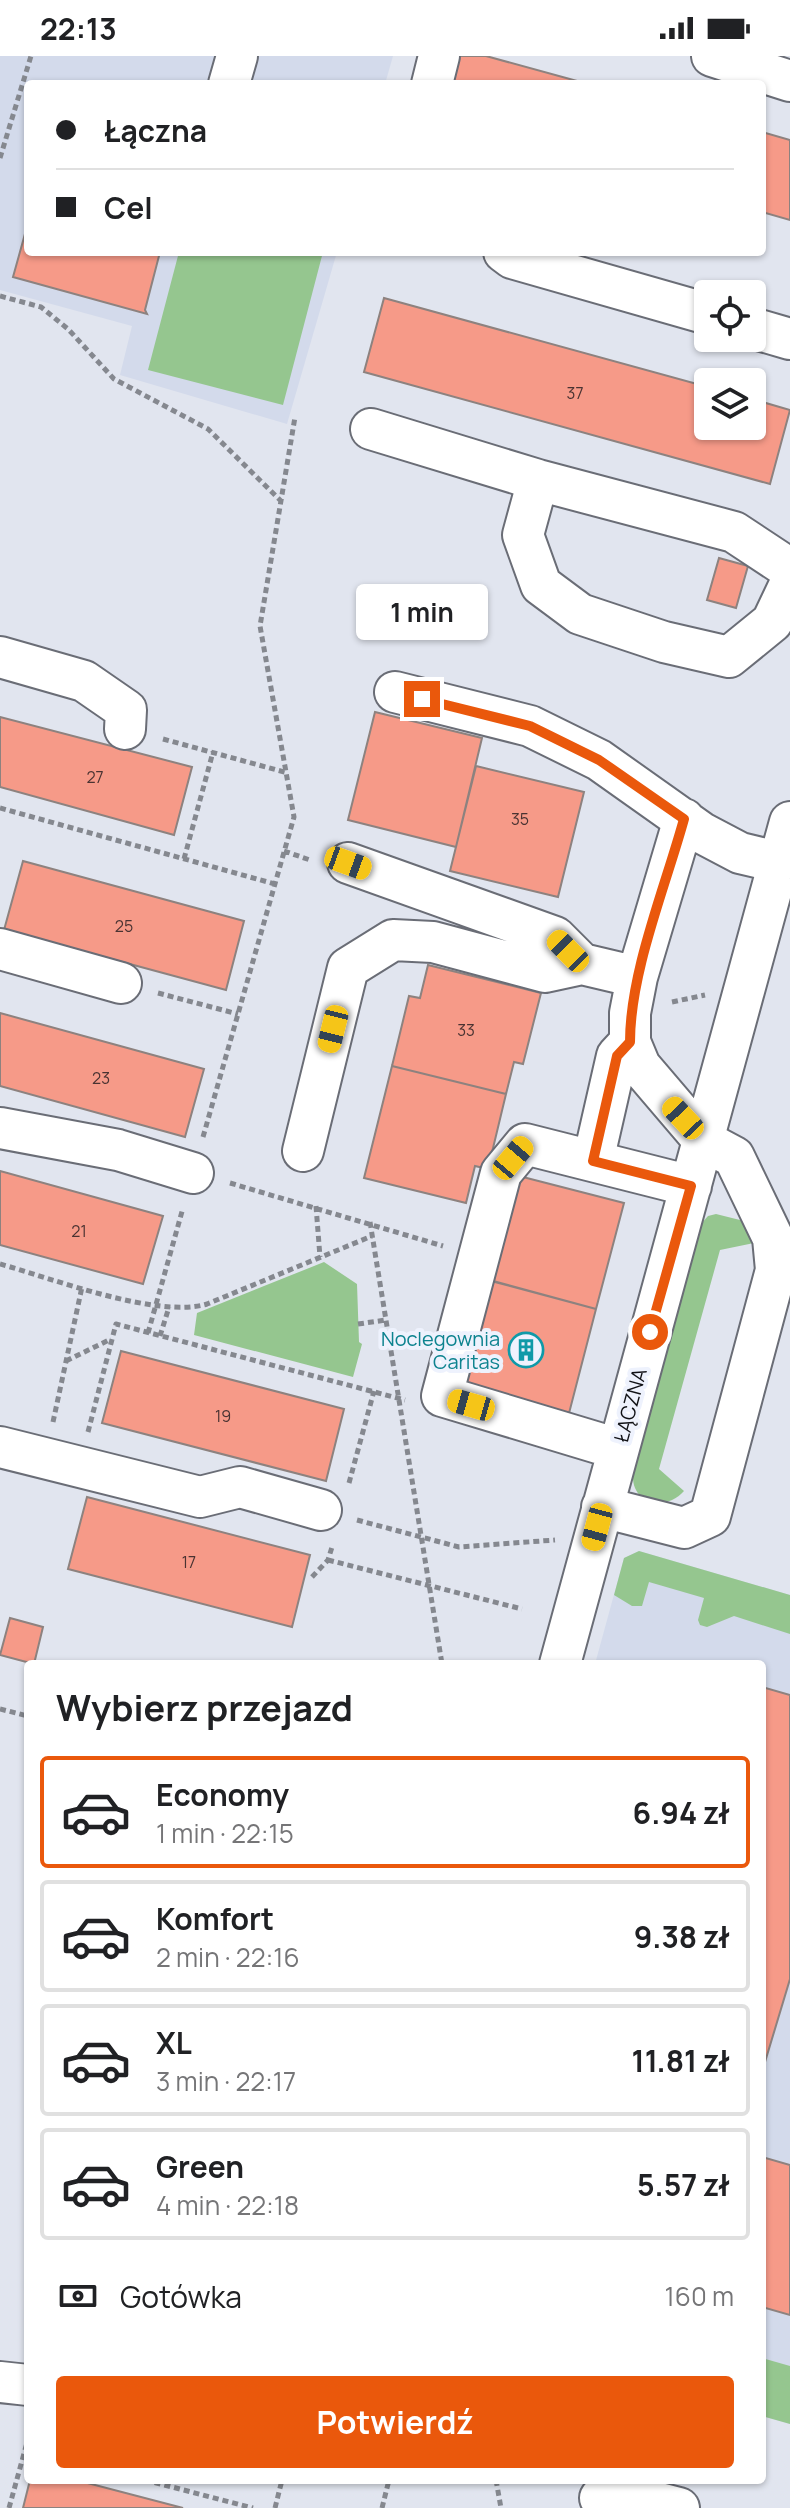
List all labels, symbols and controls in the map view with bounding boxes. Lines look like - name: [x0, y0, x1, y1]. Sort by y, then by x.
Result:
- text: 22:13: [40, 8, 117, 49]
- text: Łączna: [104, 110, 207, 151]
- text: Cel: [104, 187, 153, 228]
- map controls: [694, 280, 766, 440]
- button: locate: [694, 280, 766, 352]
- button: layers: [694, 368, 766, 440]
- house number: 37: [567, 382, 583, 404]
- callout: 1 min: [356, 583, 488, 639]
- text: 1 min: [390, 594, 454, 630]
- route end: [404, 681, 440, 717]
- house number: 27: [86, 766, 104, 788]
- house number: 35: [511, 808, 529, 830]
- car: [321, 844, 375, 882]
- house number: 25: [115, 915, 133, 937]
- car: [543, 926, 593, 976]
- car: [316, 1003, 350, 1055]
- house number: 33: [457, 1019, 475, 1041]
- house number: 23: [92, 1067, 110, 1089]
- car: [658, 1092, 708, 1144]
- car: [488, 1132, 538, 1184]
- house number: 21: [71, 1220, 87, 1242]
- route start: [632, 1314, 668, 1350]
- place label: Noclegownia Caritas: [381, 1325, 500, 1375]
- building icon: Noclegownia Caritas: [507, 1331, 545, 1369]
- street label: ŁĄCZNA: [607, 1365, 653, 1445]
- car: [445, 1387, 497, 1423]
- house number: 19: [215, 1405, 231, 1427]
- car: [579, 1501, 615, 1553]
- house number: 17: [182, 1551, 196, 1573]
- text: Wybierz przejazd: [56, 1683, 353, 1732]
- text: Economy: [156, 1774, 289, 1815]
- icon: car: [60, 1776, 132, 1848]
- text: 6.94 zł: [633, 1792, 730, 1833]
- text: 1 min · 22:15: [156, 1815, 294, 1851]
- text: Komfort: [156, 1898, 274, 1939]
- icon: car: [60, 1900, 132, 1972]
- text: 9.38 zł: [634, 1916, 730, 1957]
- text: 2 min · 22:16: [156, 1939, 300, 1975]
- text: XL: [156, 2022, 192, 2063]
- icon: car: [60, 2024, 132, 2096]
- text: 11.81 zł: [632, 2040, 730, 2081]
- text: 3 min · 22:17: [156, 2063, 296, 2099]
- text: Green: [156, 2146, 244, 2187]
- icon: car: [60, 2148, 132, 2220]
- text: 5.57 zł: [637, 2164, 730, 2205]
- text: 4 min · 22:18: [156, 2187, 299, 2223]
- icon: cash: [56, 2274, 100, 2318]
- text: Gotówka: [120, 2276, 242, 2317]
- text: 160 m: [665, 2278, 734, 2314]
- button: Potwierdź: [56, 2376, 734, 2468]

